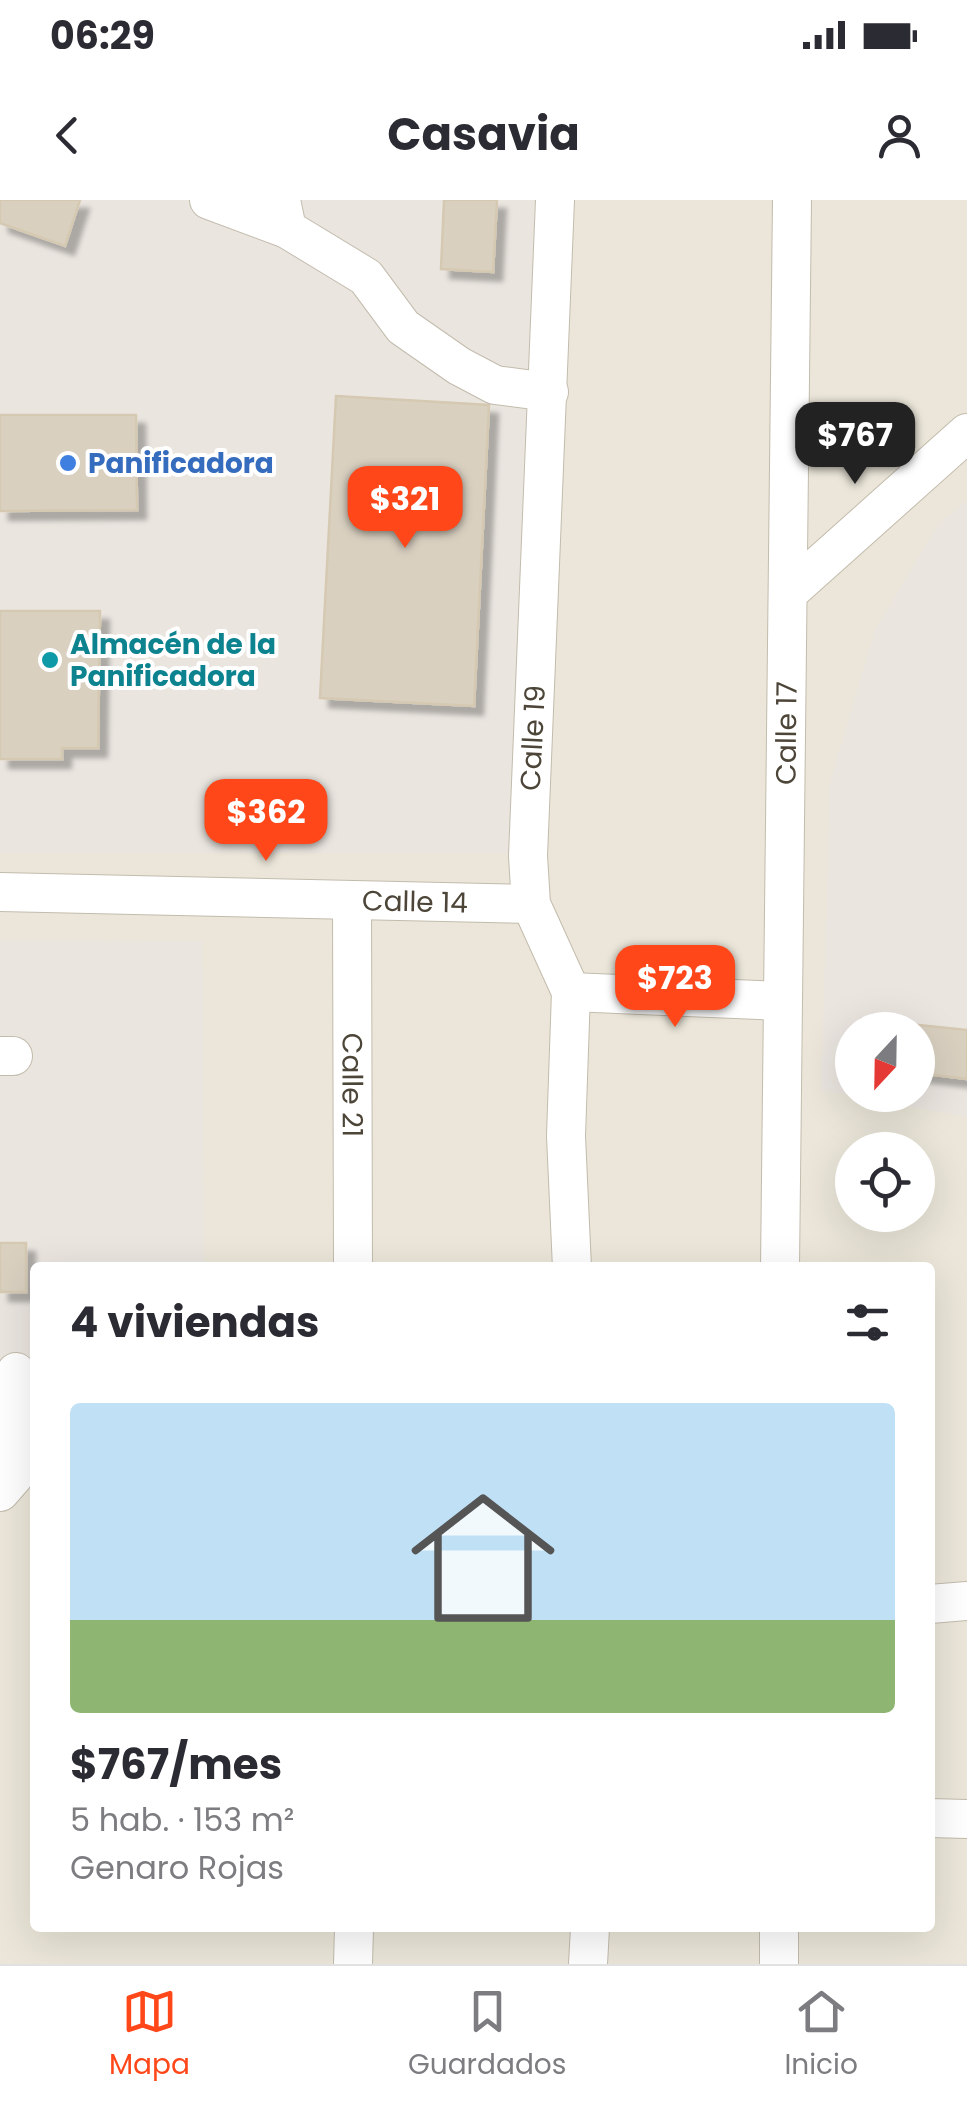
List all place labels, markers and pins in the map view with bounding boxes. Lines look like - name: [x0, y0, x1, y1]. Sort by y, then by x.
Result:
- pin: $767: [796, 402, 914, 487]
- place label: Panificadora: [88, 444, 274, 483]
- marker: Panificadora: [57, 452, 79, 474]
- pin: $321: [346, 466, 464, 551]
- place label: Almacén de la Panificadora: [70, 625, 276, 696]
- marker: Almacén de la Panificadora: [39, 649, 61, 671]
- pin: $362: [207, 779, 325, 864]
- pin: $723: [616, 945, 734, 1030]

